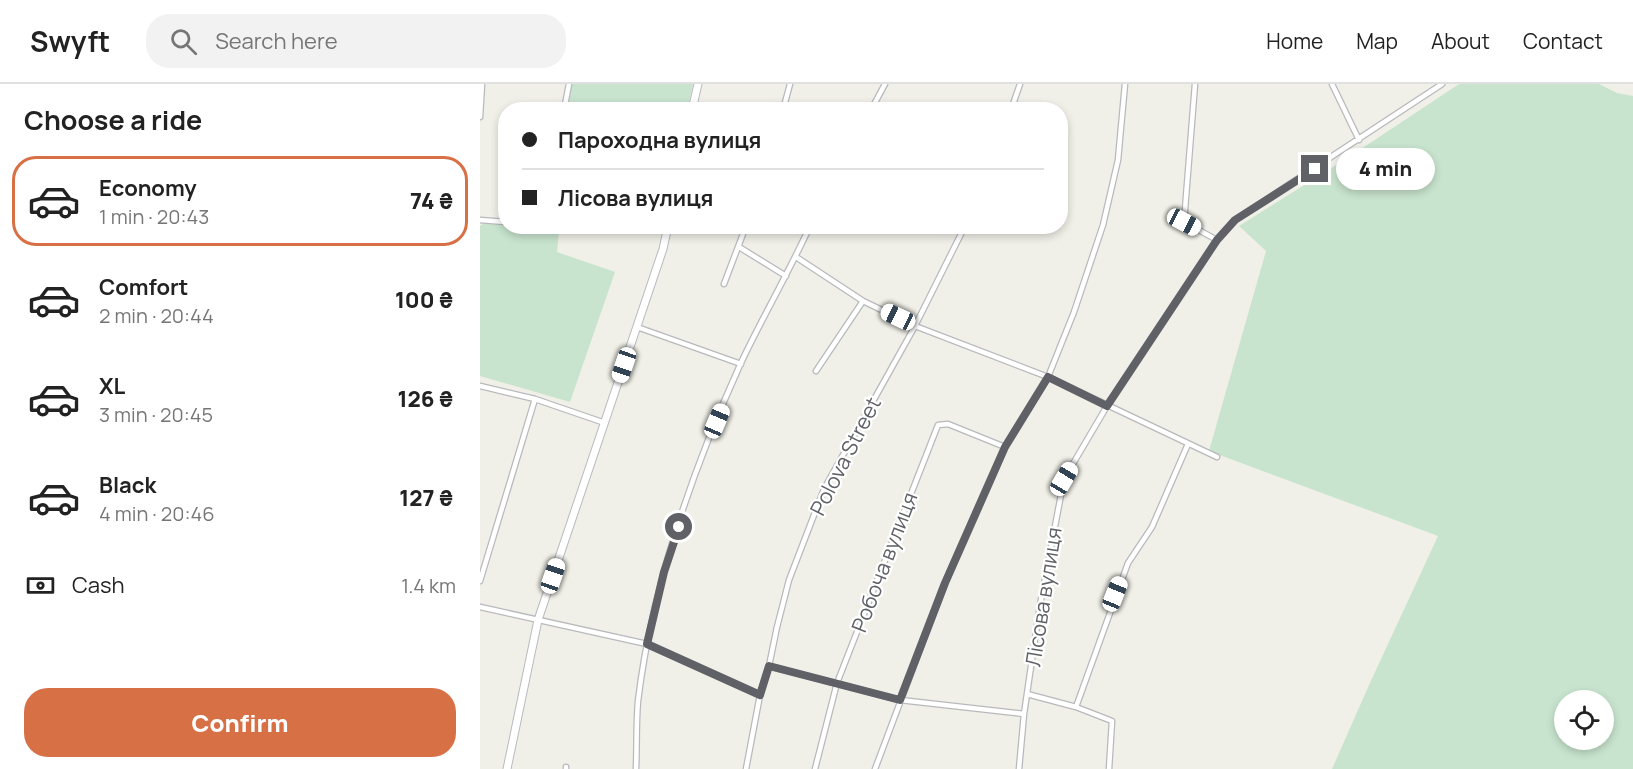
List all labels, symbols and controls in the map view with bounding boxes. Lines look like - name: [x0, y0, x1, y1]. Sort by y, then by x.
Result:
- search box: [146, 14, 566, 68]
- text: Swyft: [30, 22, 110, 60]
- icon: search: [167, 25, 200, 58]
- text: Search here: [215, 26, 338, 56]
- text: Home: [1266, 27, 1323, 55]
- text: Map: [1356, 27, 1398, 55]
- text: About: [1431, 27, 1490, 55]
- text: Contact: [1523, 27, 1603, 55]
- text: Choose a ride: [24, 101, 202, 138]
- text: Пароходна вулиця: [558, 125, 761, 155]
- callout: 4 min: [1336, 148, 1435, 190]
- route end: [1301, 155, 1328, 182]
- text: 4 min: [1359, 155, 1412, 182]
- text: Economy: [99, 173, 197, 203]
- icon: car: [27, 174, 81, 228]
- text: Лісова вулиця: [558, 183, 713, 213]
- text: 74 ₴: [410, 186, 453, 216]
- text: 1 min · 20:43: [99, 203, 209, 230]
- car: [1164, 206, 1204, 238]
- text: Comfort: [99, 272, 188, 302]
- icon: car: [27, 273, 81, 327]
- text: 100 ₴: [395, 285, 453, 315]
- car: [878, 301, 918, 333]
- text: 2 min · 20:44: [99, 302, 214, 329]
- car: [610, 345, 638, 385]
- text: XL: [99, 371, 125, 401]
- icon: car: [27, 372, 81, 426]
- text: 126 ₴: [398, 384, 453, 414]
- street label: Polova Street: [803, 392, 887, 520]
- text: 3 min · 20:45: [99, 401, 213, 428]
- car: [702, 401, 732, 441]
- car: [1047, 459, 1081, 499]
- text: Black: [99, 470, 156, 500]
- icon: car: [27, 471, 81, 525]
- text: 127 ₴: [399, 483, 453, 513]
- street label: Робоча вулиця: [844, 488, 924, 636]
- text: 4 min · 20:46: [99, 500, 215, 527]
- route start: [665, 513, 692, 540]
- street label: Лісова вулиця: [1018, 525, 1068, 669]
- car: [539, 556, 567, 596]
- icon: cash: [24, 569, 57, 602]
- text: Cash: [72, 570, 125, 600]
- text: 1.4 km: [401, 572, 456, 599]
- car: [1100, 574, 1130, 614]
- button: Confirm: [24, 688, 456, 757]
- map controls: [1554, 690, 1614, 750]
- button: locate: [1554, 690, 1614, 750]

